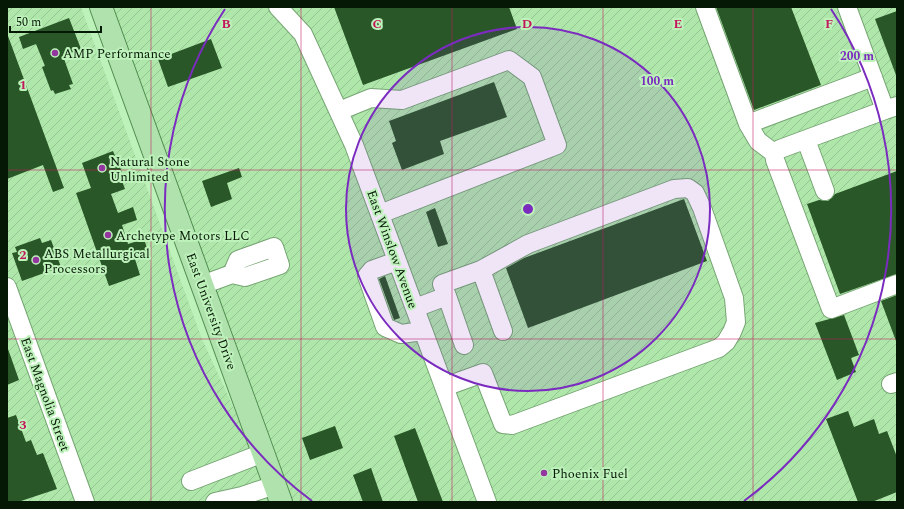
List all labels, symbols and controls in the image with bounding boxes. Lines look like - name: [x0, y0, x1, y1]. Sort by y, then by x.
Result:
- scale bar: [10, 8, 101, 34]
- text: 50 m: [16, 13, 41, 32]
- text: B: [221, 14, 231, 34]
- text: C: [372, 14, 382, 34]
- text: D: [522, 14, 532, 34]
- text: E: [674, 14, 683, 34]
- text: F: [825, 14, 833, 34]
- place label: AMP Performance: [63, 44, 171, 64]
- text: 200 m: [840, 47, 874, 66]
- marker: AMP Performance: [50, 48, 60, 58]
- text: 100 m: [640, 72, 674, 91]
- text: 1: [19, 75, 27, 95]
- place label: Natural Stone Unlimited: [110, 152, 190, 187]
- marker: Natural Stone Unlimited: [97, 163, 107, 173]
- street label: East Winslow Avenue: [361, 187, 423, 311]
- centre of rings: [521, 202, 535, 216]
- place label: Archetype Motors LLC: [116, 226, 250, 246]
- marker: Archetype Motors LLC: [103, 230, 113, 240]
- place label: ABS Metallurgical Processors: [44, 244, 150, 279]
- text: 2: [19, 245, 27, 265]
- street label: East University Drive: [181, 250, 242, 373]
- marker: ABS Metallurgical Processors: [31, 255, 41, 265]
- street label: East Magnolia Street: [15, 334, 75, 455]
- text: 3: [19, 415, 27, 435]
- place label: Phoenix Fuel: [552, 464, 628, 484]
- marker: Phoenix Fuel: [539, 468, 549, 478]

